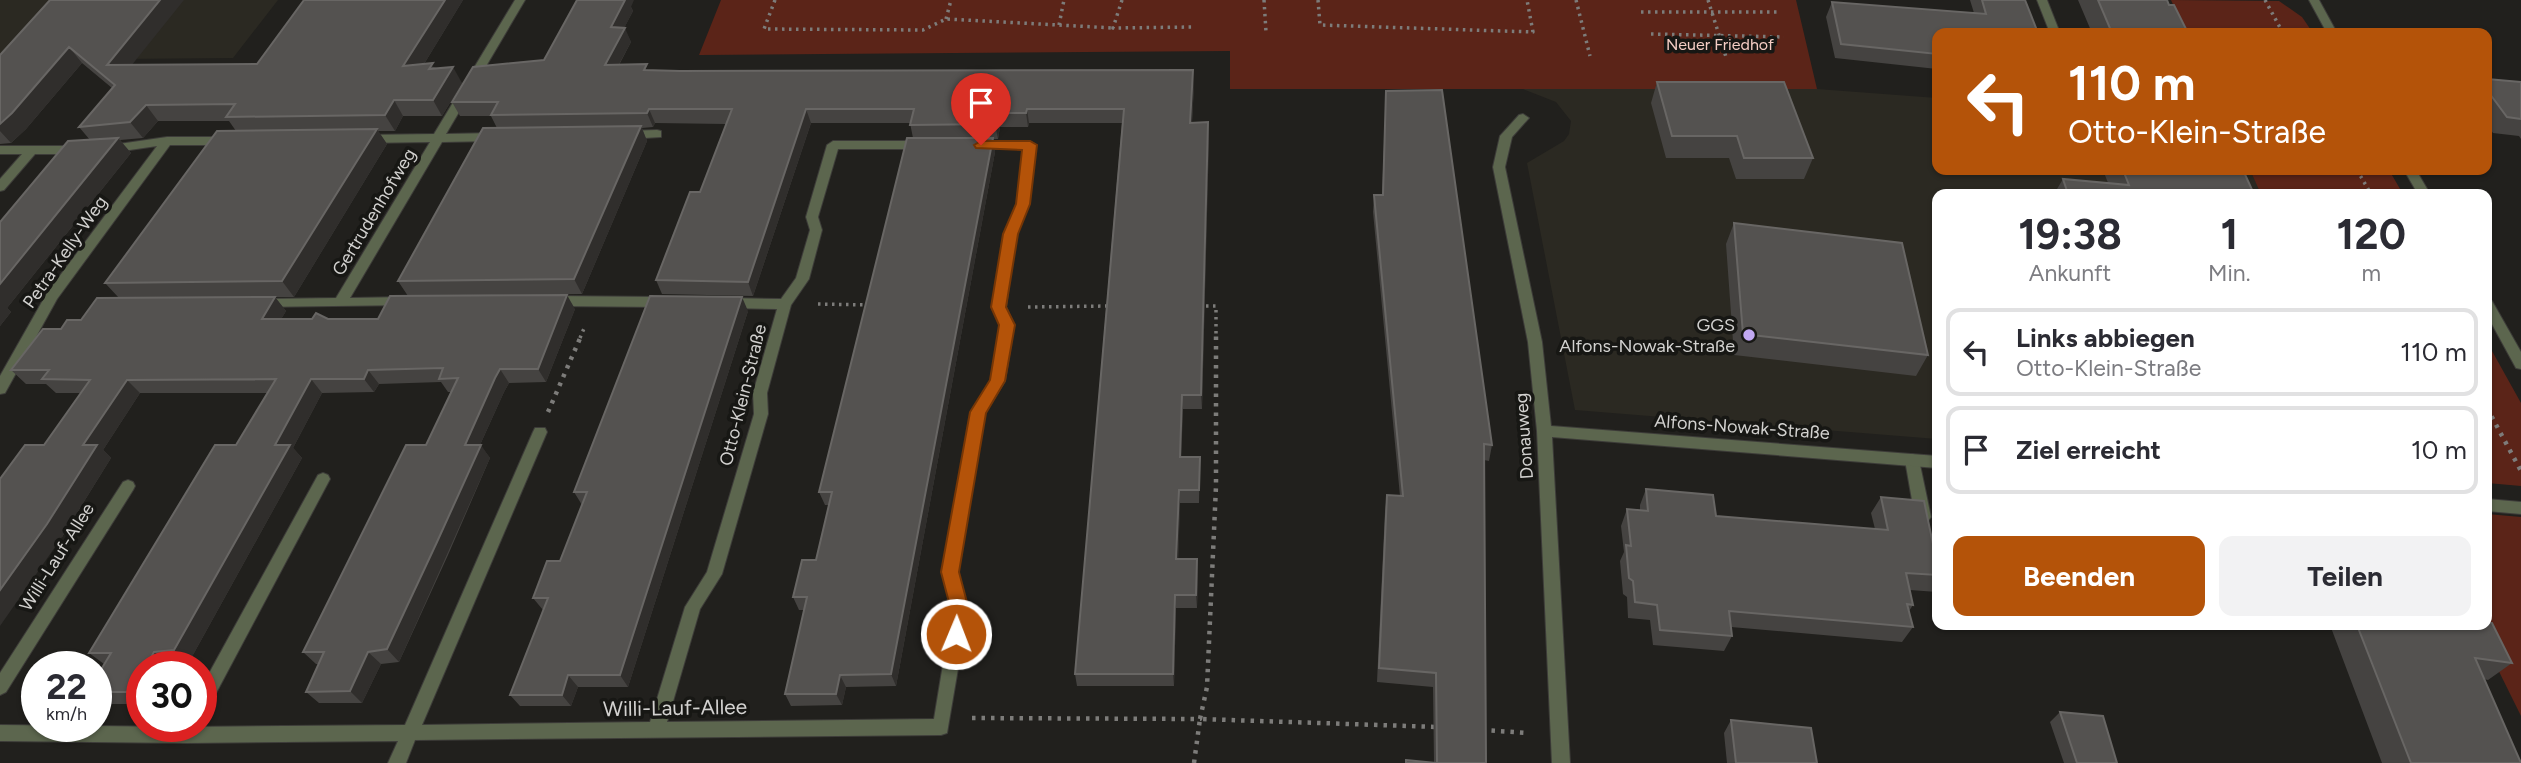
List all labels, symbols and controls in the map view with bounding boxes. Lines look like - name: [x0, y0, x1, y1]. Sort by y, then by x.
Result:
- park label: Neuer Friedhof: [1666, 35, 1774, 54]
- text: 110 m: [2068, 53, 2196, 112]
- icon: left: [1953, 56, 2044, 147]
- pin: [951, 73, 1011, 145]
- icon: arrive: [962, 84, 1000, 122]
- text: Otto-Klein-Straße: [2068, 113, 2326, 151]
- street label: Gertrudenhofweg: [327, 144, 421, 280]
- street label: Petra-Kelly-Weg: [18, 192, 112, 312]
- text: 19:38: [2018, 209, 2122, 260]
- text: 1: [2220, 209, 2238, 260]
- text: 120: [2337, 209, 2406, 260]
- text: Ankunft: [2029, 259, 2111, 287]
- text: Min.: [2208, 259, 2250, 287]
- text: m: [2361, 259, 2381, 287]
- place label: GGS Alfons-Nowak-Straße: [1559, 314, 1735, 357]
- street label: Otto-Klein-Straße: [715, 322, 771, 468]
- text: Links abbiegen: [2016, 322, 2195, 354]
- marker: GGS Alfons-Nowak-Straße: [1741, 327, 1757, 343]
- icon: left: [1957, 333, 1995, 371]
- text: 110 m: [2400, 336, 2467, 368]
- text: Otto-Klein-Straße: [2016, 354, 2201, 382]
- street label: Donauweg: [1510, 392, 1538, 480]
- street label: Alfons-Nowak-Straße: [1654, 410, 1831, 444]
- icon: arrive: [1957, 431, 1995, 469]
- text: Ziel erreicht: [2016, 434, 2161, 466]
- text: 10 m: [2411, 434, 2467, 466]
- street label: Willi-Lauf-Allee: [15, 499, 99, 615]
- button: Beenden: [1953, 536, 2205, 616]
- button: Teilen: [2219, 536, 2471, 616]
- position arrow: [919, 597, 993, 671]
- speed limit sign: 30: [126, 651, 217, 742]
- text: 22: [46, 666, 87, 708]
- street label: Willi-Lauf-Allee: [603, 694, 747, 721]
- text: km/h: [46, 703, 87, 725]

